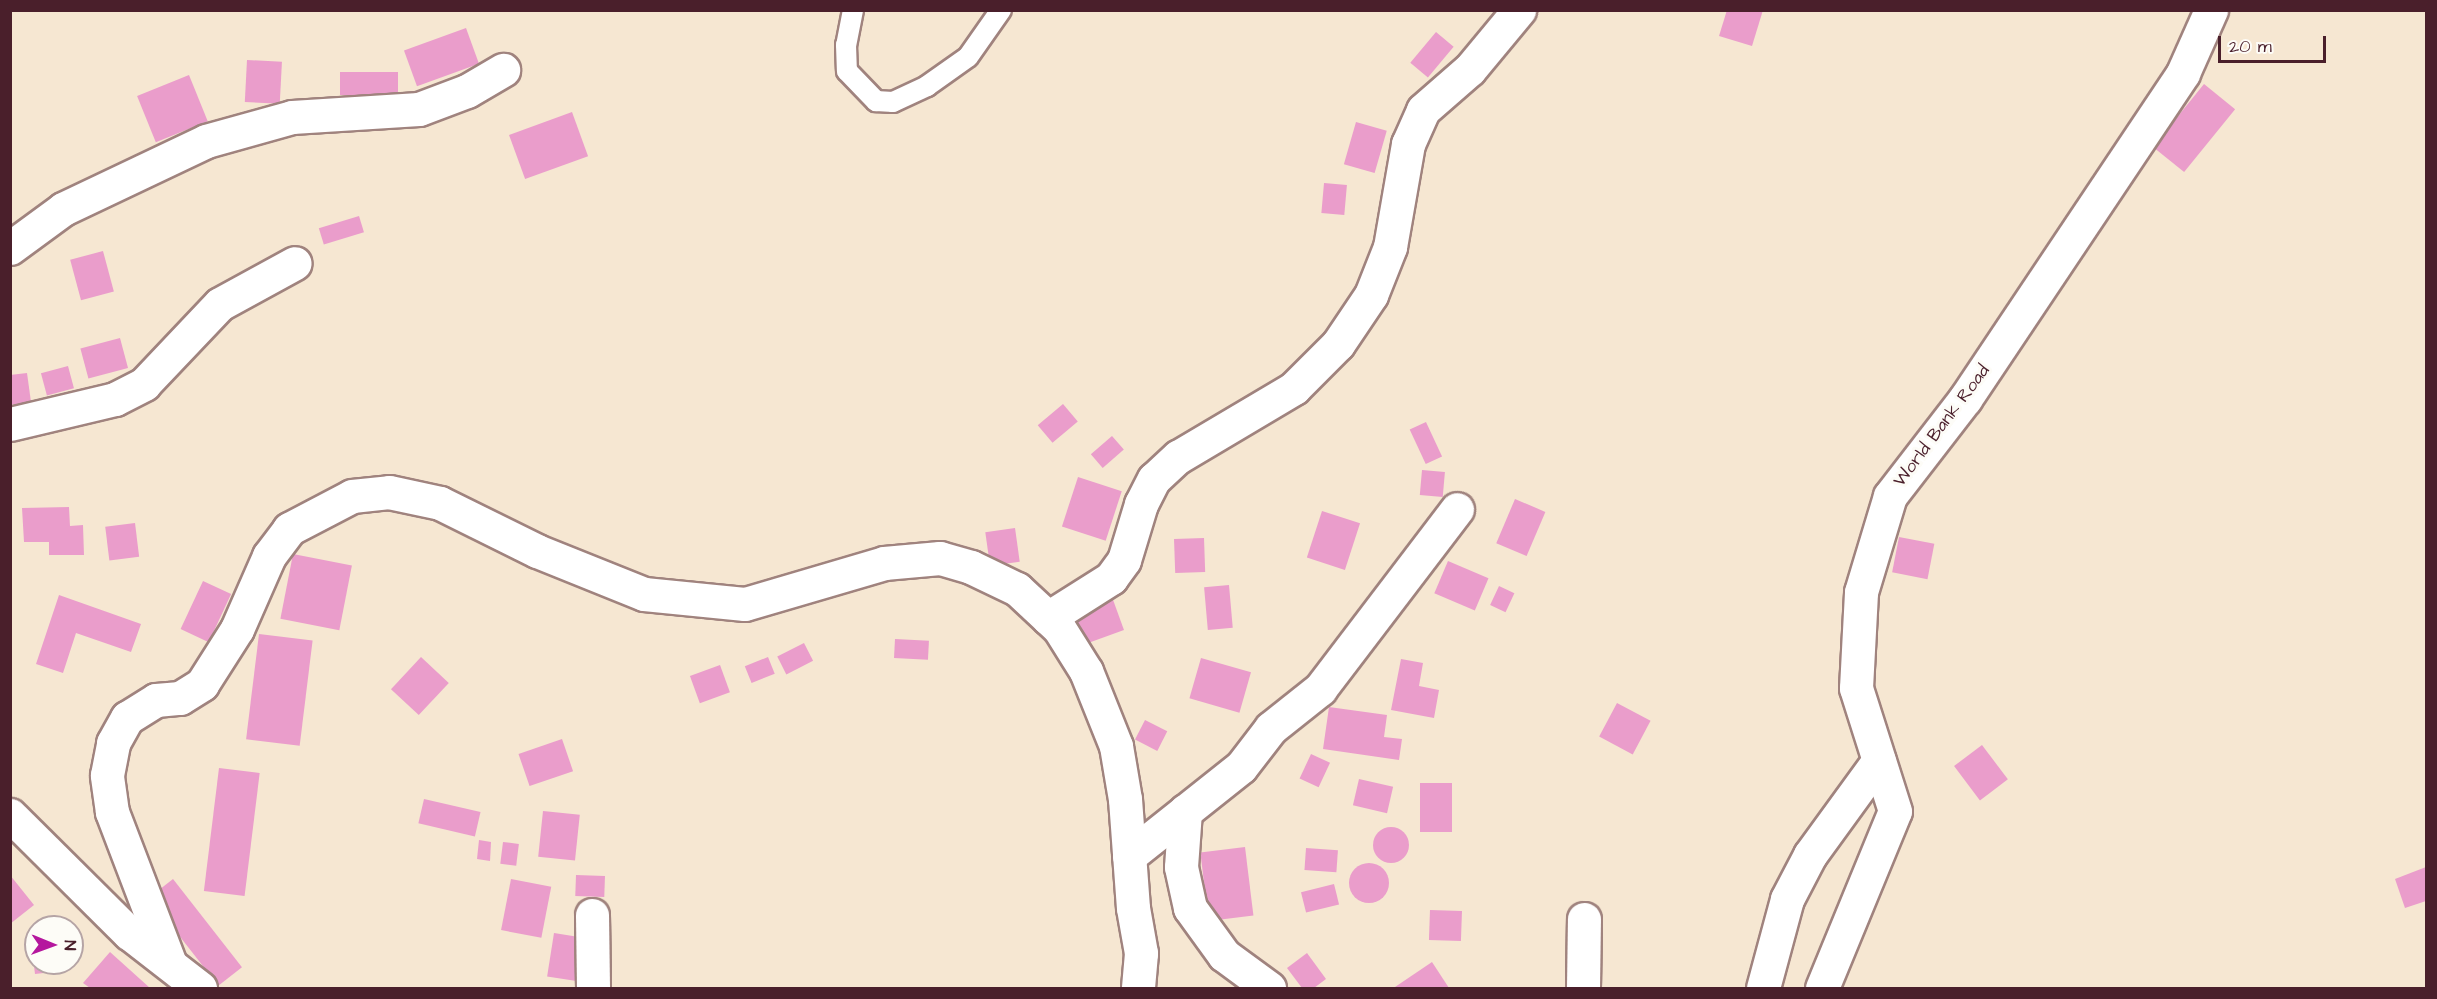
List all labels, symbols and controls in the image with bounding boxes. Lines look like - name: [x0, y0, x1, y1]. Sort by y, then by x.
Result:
- scale bar: [2221, 24, 2329, 62]
- text: 20 m: [2229, 34, 2272, 59]
- street label: World Bank Road: [1889, 361, 1995, 491]
- north arrow: [24, 915, 84, 975]
- text: N: [59, 940, 81, 950]

